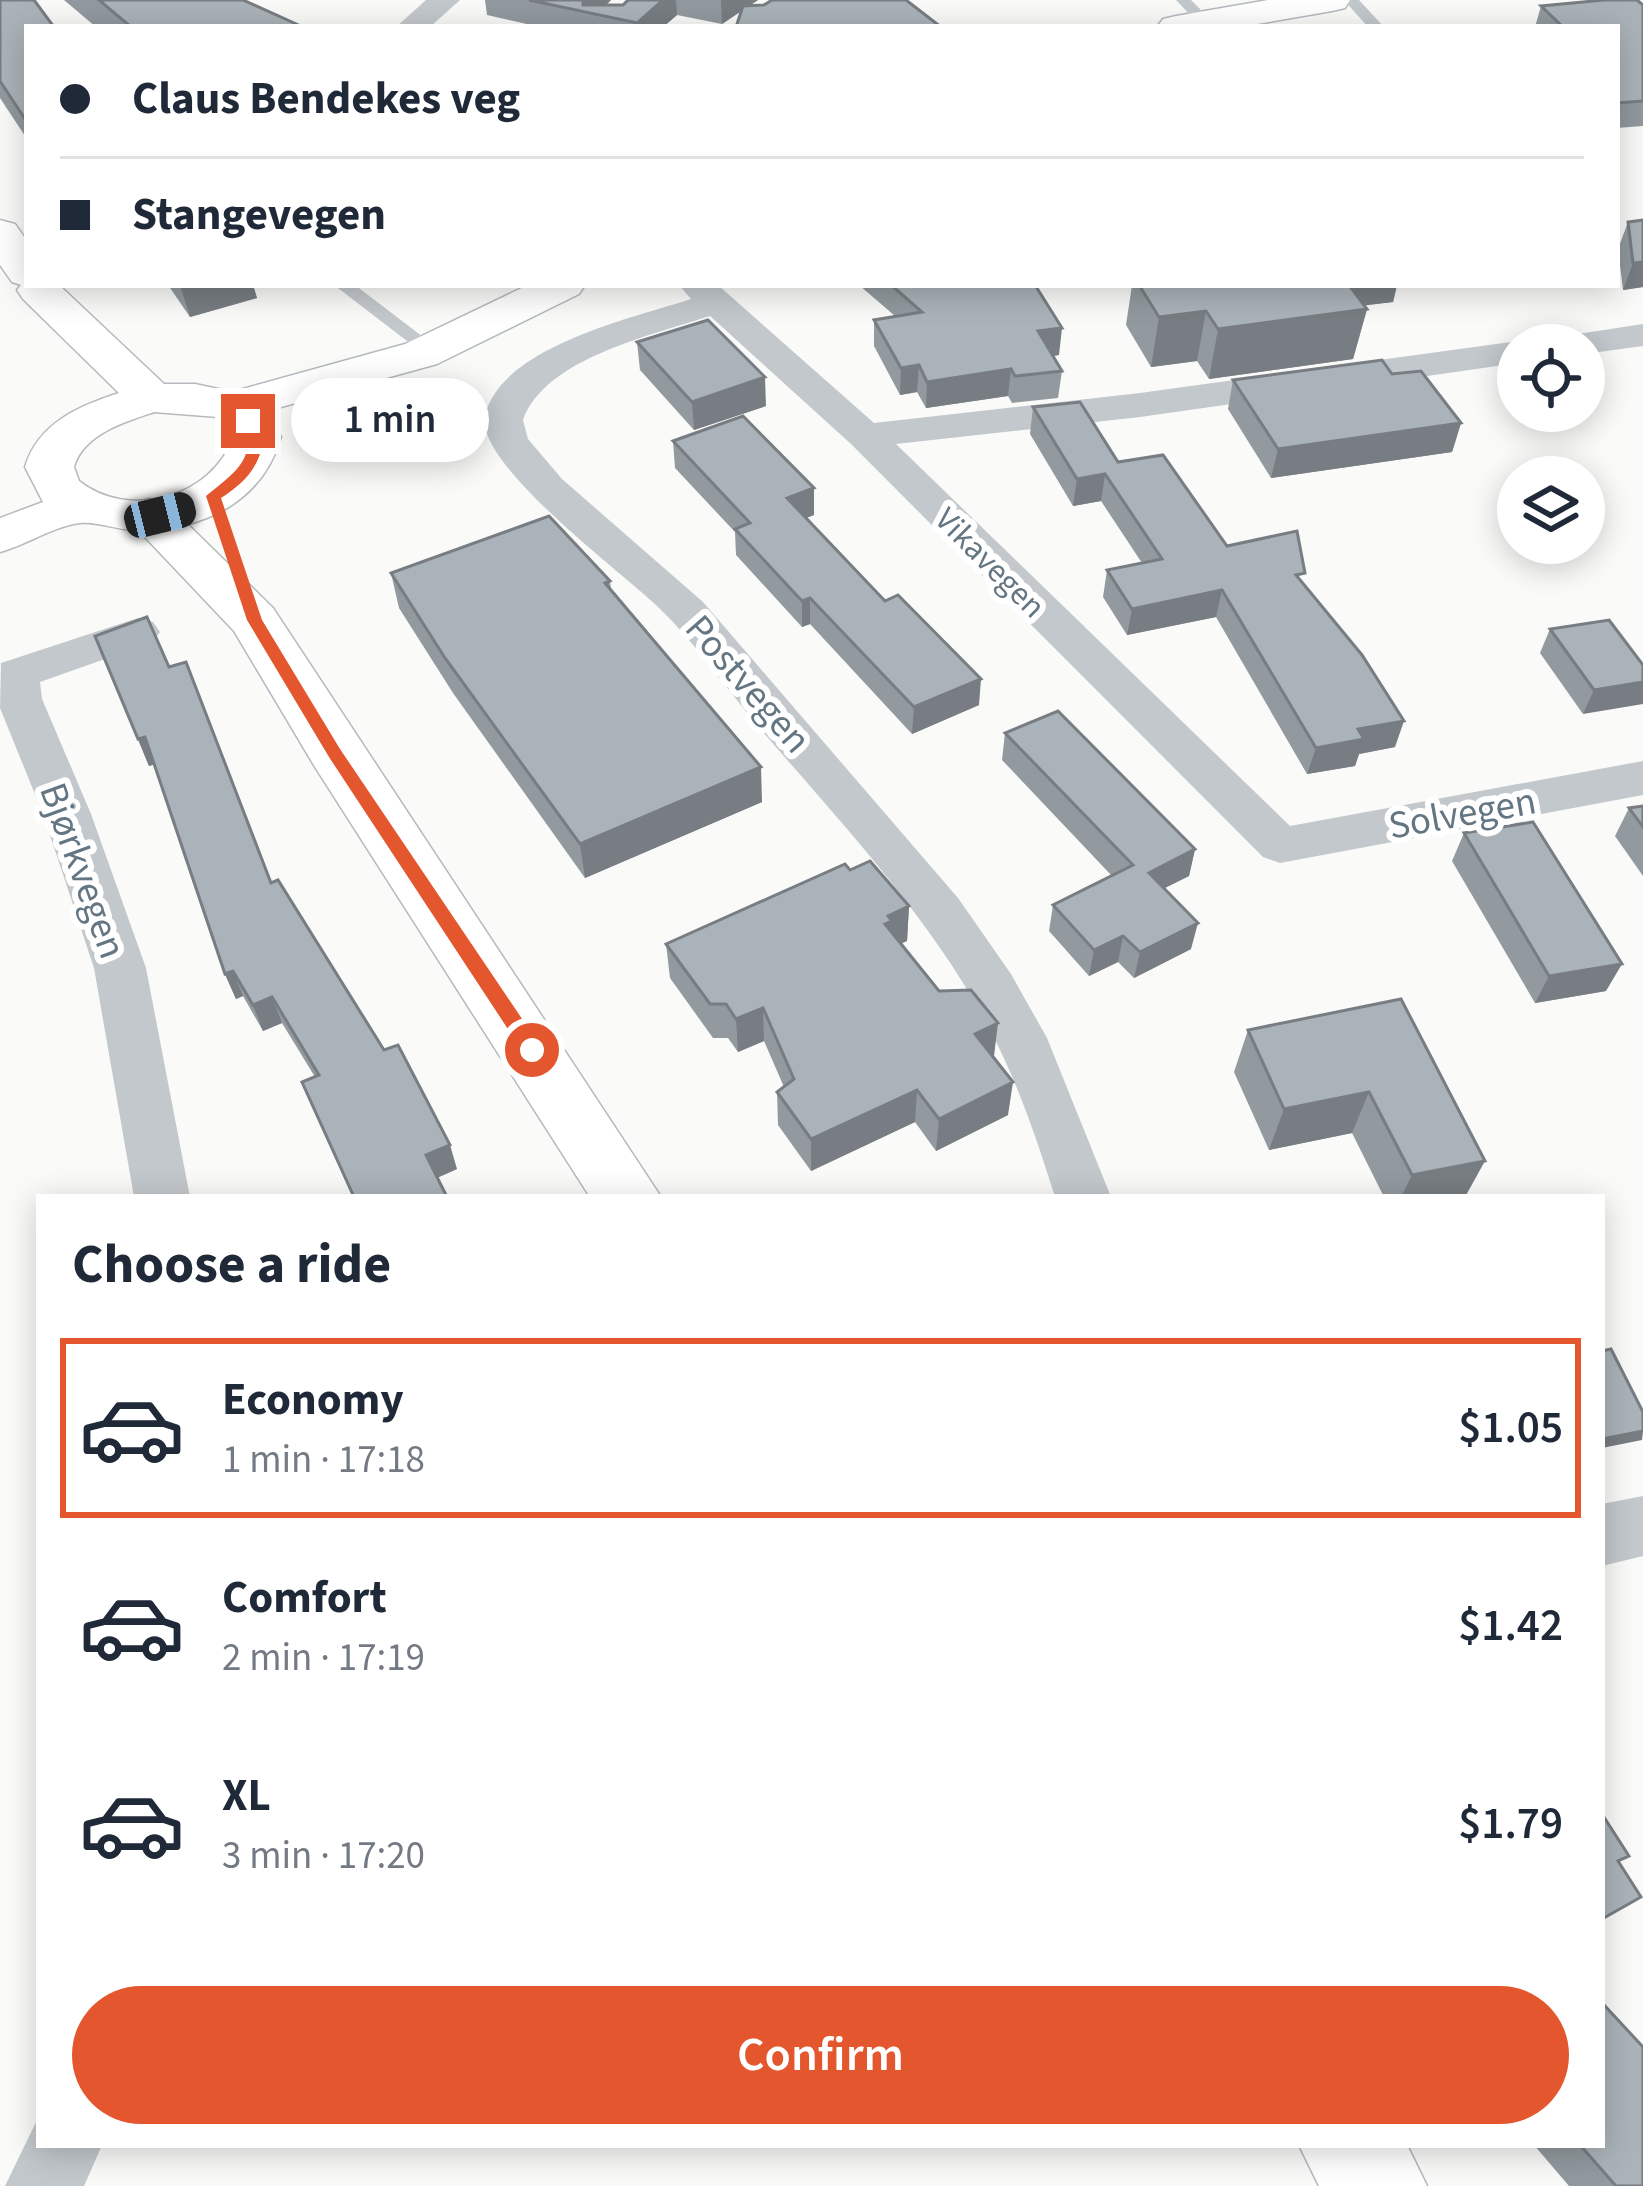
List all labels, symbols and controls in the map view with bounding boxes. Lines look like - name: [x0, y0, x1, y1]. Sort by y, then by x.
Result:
- text: Claus Bendekes veg: [132, 67, 520, 131]
- text: Stangevegen: [132, 183, 386, 247]
- map controls: [1497, 324, 1605, 564]
- button: locate: [1497, 324, 1605, 432]
- callout: 1 min: [290, 379, 488, 463]
- text: 1 min: [344, 392, 436, 448]
- route end: [221, 394, 275, 448]
- button: layers: [1497, 456, 1605, 564]
- car: [121, 489, 199, 541]
- street label: Vikavegen: [924, 497, 1056, 629]
- street label: Postvegen: [671, 603, 824, 766]
- street label: Solvegen: [1384, 773, 1540, 854]
- street label: Bjørkvegen: [24, 775, 140, 966]
- route start: [505, 1023, 559, 1077]
- text: Choose a ride: [72, 1227, 391, 1304]
- text: Economy: [222, 1368, 404, 1432]
- icon: car: [78, 1374, 186, 1482]
- text: $1.05: [1458, 1396, 1563, 1460]
- text: 1 min · 17:18: [222, 1432, 425, 1488]
- text: Comfort: [222, 1566, 387, 1630]
- icon: car: [78, 1572, 186, 1680]
- text: $1.42: [1458, 1594, 1563, 1658]
- text: 2 min · 17:19: [222, 1630, 425, 1686]
- text: XL: [222, 1764, 271, 1828]
- icon: car: [78, 1770, 186, 1878]
- text: $1.79: [1458, 1792, 1563, 1856]
- text: 3 min · 17:20: [222, 1828, 425, 1884]
- button: Confirm: [72, 1986, 1569, 2124]

